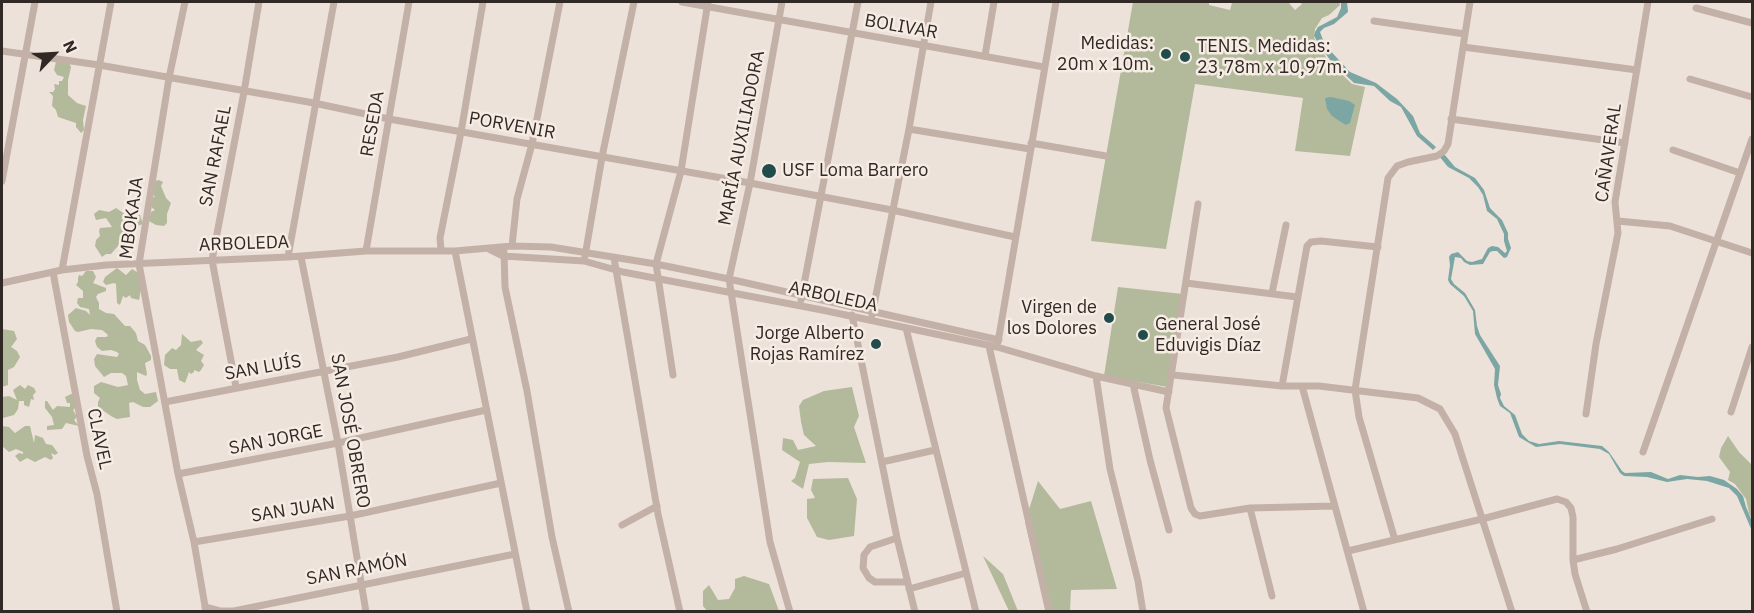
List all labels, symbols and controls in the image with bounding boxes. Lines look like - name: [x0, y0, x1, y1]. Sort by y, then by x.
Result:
- street label: BOLIVAR: [863, 10, 939, 44]
- north arrow: [24, 24, 84, 84]
- place label: Medidas: 20m x 10m.: [1057, 33, 1154, 76]
- place label: TENIS. Medidas: 23,78m x 10,97m.: [1197, 36, 1347, 78]
- text: N: [59, 37, 82, 56]
- marker: Medidas: 20m x 10m.: [1159, 47, 1173, 61]
- street label: MARÍA AUXILIADORA: [714, 49, 770, 227]
- marker: TENIS. Medidas: 23,78m x 10,97m.: [1178, 50, 1192, 64]
- street label: RESEDA: [357, 89, 389, 159]
- street label: CAÑAVERAL: [1591, 102, 1627, 204]
- street label: SAN RAFAEL: [196, 104, 236, 208]
- street label: PORVENIR: [467, 108, 557, 144]
- place label: USF Loma Barrero: [782, 160, 928, 182]
- marker: USF Loma Barrero: [760, 162, 778, 180]
- street label: MBOKAJA: [116, 176, 148, 260]
- street label: ARBOLEDA: [198, 232, 290, 256]
- street label: ARBOLEDA: [787, 277, 879, 317]
- place label: Virgen de los Dolores: [1007, 297, 1097, 340]
- marker: Virgen de los Dolores: [1102, 311, 1116, 325]
- place label: General José Eduvigis Díaz: [1155, 314, 1261, 356]
- place label: Jorge Alberto Rojas Ramírez: [750, 323, 864, 366]
- marker: General José Eduvigis Díaz: [1136, 328, 1150, 342]
- marker: Jorge Alberto Rojas Ramírez: [869, 337, 883, 351]
- street label: SAN LUÍS: [223, 351, 303, 385]
- street label: SAN JOSÉ OBRERO: [326, 352, 374, 510]
- street label: CLAVEL: [82, 407, 116, 471]
- street label: SAN JORGE: [227, 420, 325, 460]
- street label: SAN JUAN: [250, 493, 336, 527]
- street label: SAN RAMÓN: [305, 550, 409, 590]

